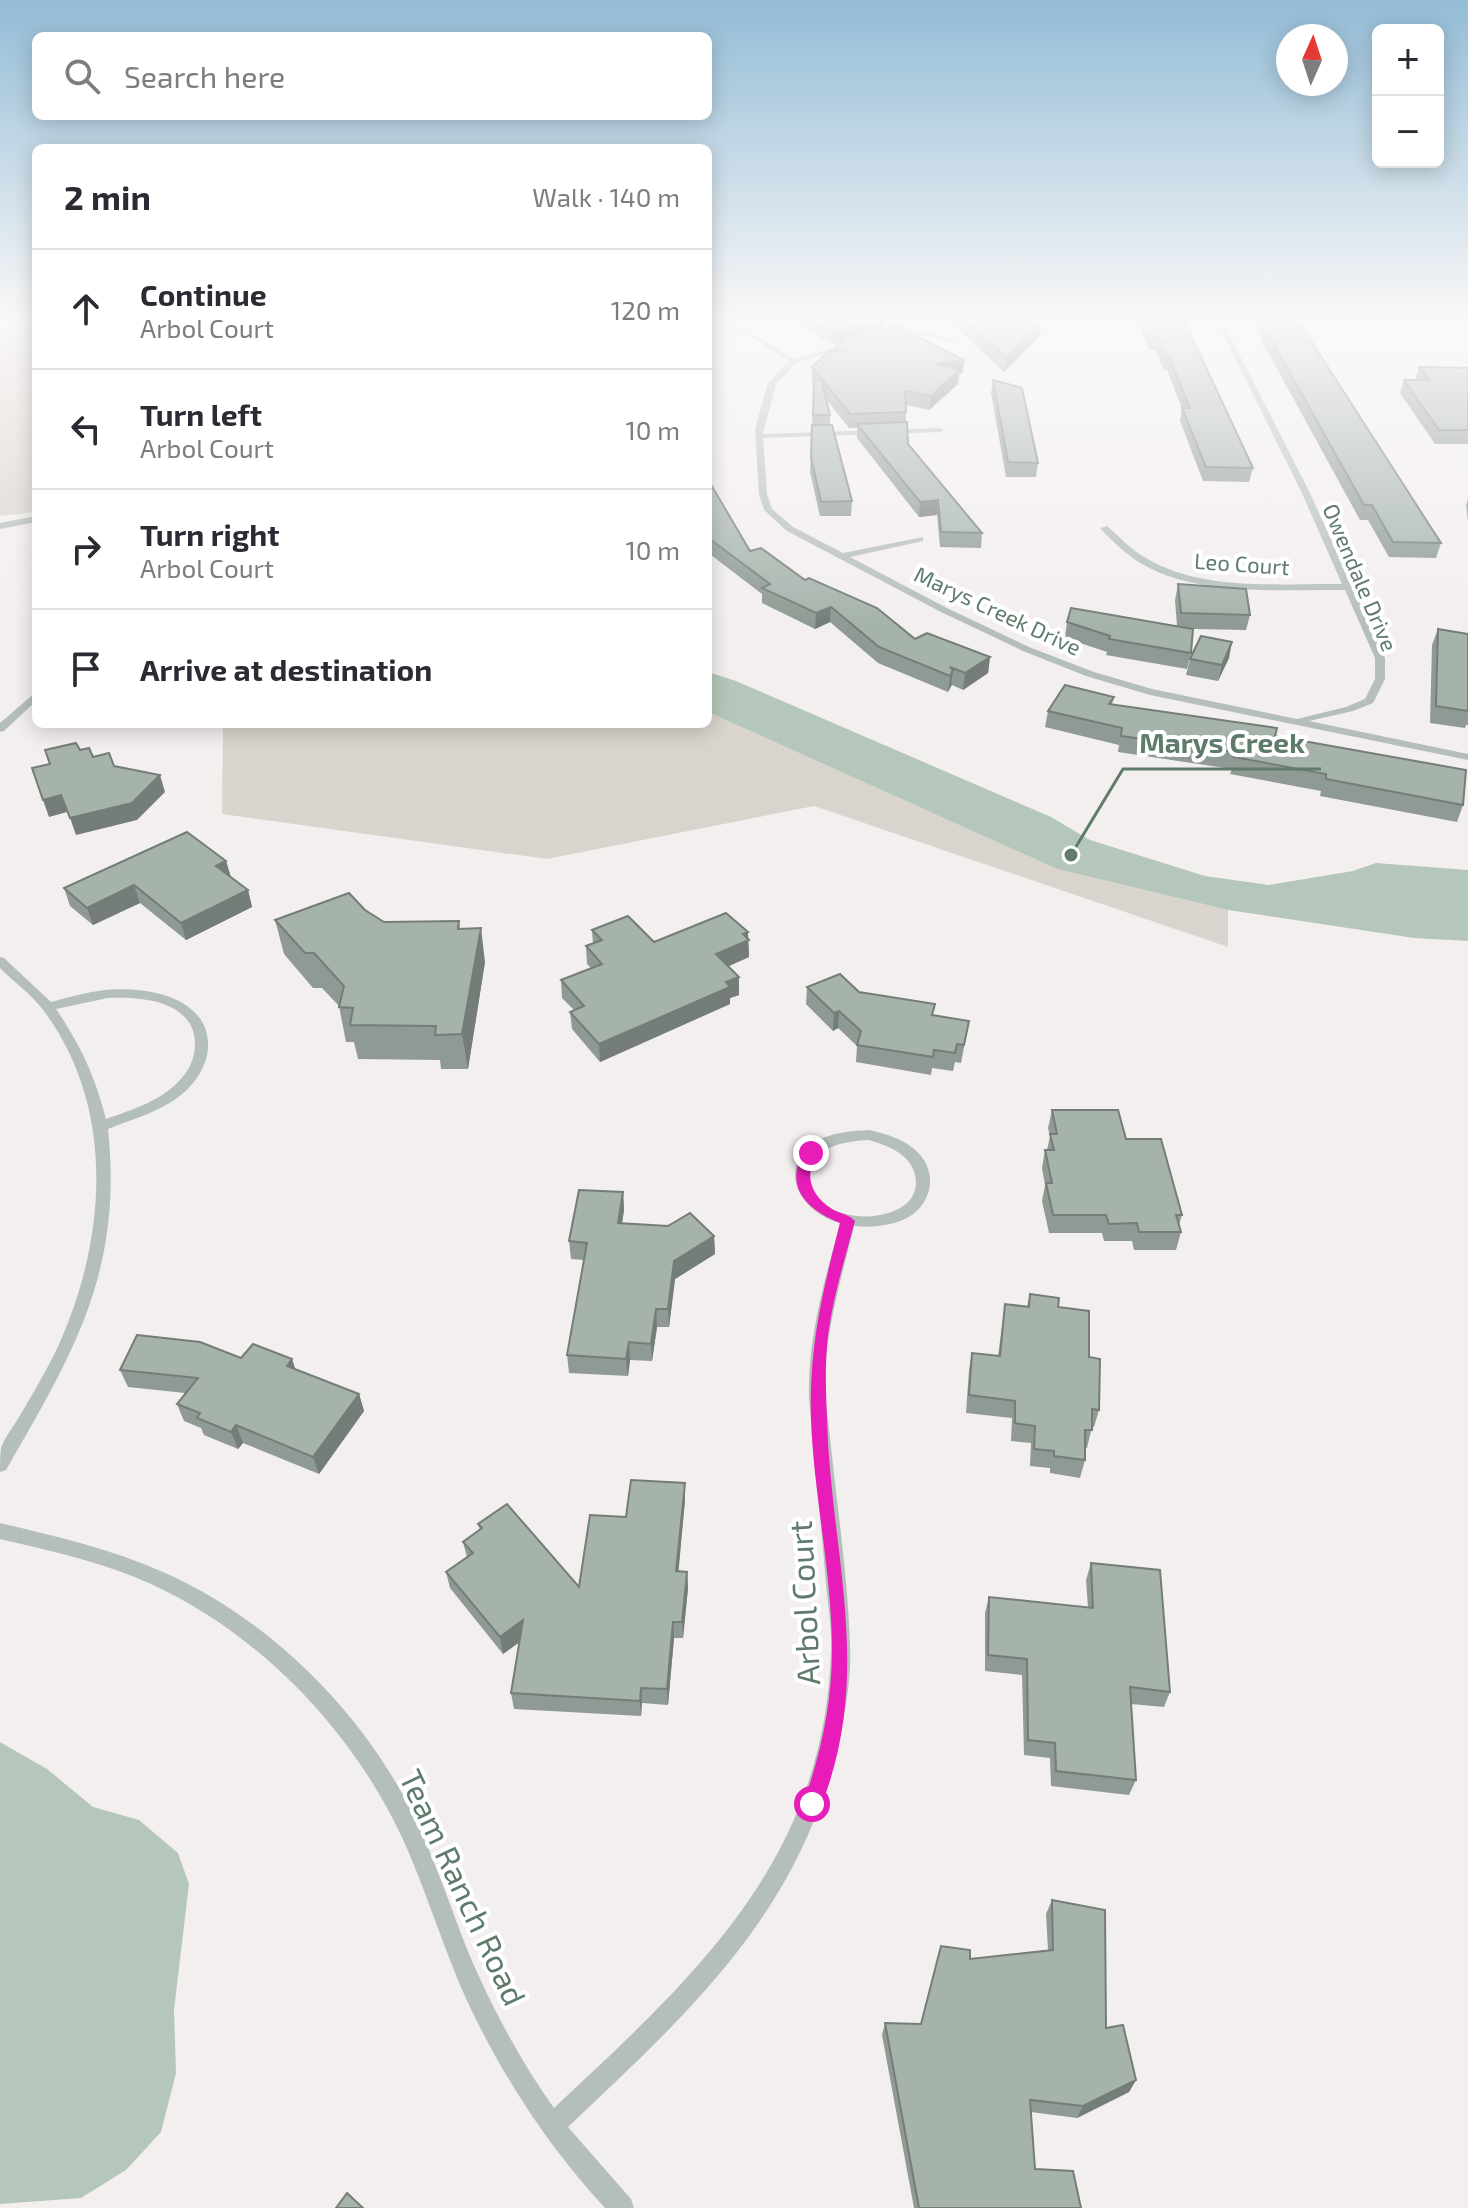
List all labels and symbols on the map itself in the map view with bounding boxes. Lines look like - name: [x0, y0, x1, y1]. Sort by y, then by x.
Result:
- north arrow: [1276, 24, 1348, 96]
- street label: Owendale Drive: [1318, 499, 1404, 655]
- street label: Leo Court: [1194, 547, 1290, 579]
- street label: Marys Creek Drive: [911, 560, 1085, 660]
- callout: Marys Creek: [1123, 717, 1321, 769]
- text: Marys Creek: [1139, 725, 1305, 759]
- route end: [793, 1135, 829, 1171]
- street label: Arbol Court: [780, 1520, 826, 1686]
- street label: Team Ranch Road: [393, 1763, 535, 2011]
- route start: [794, 1786, 830, 1822]

